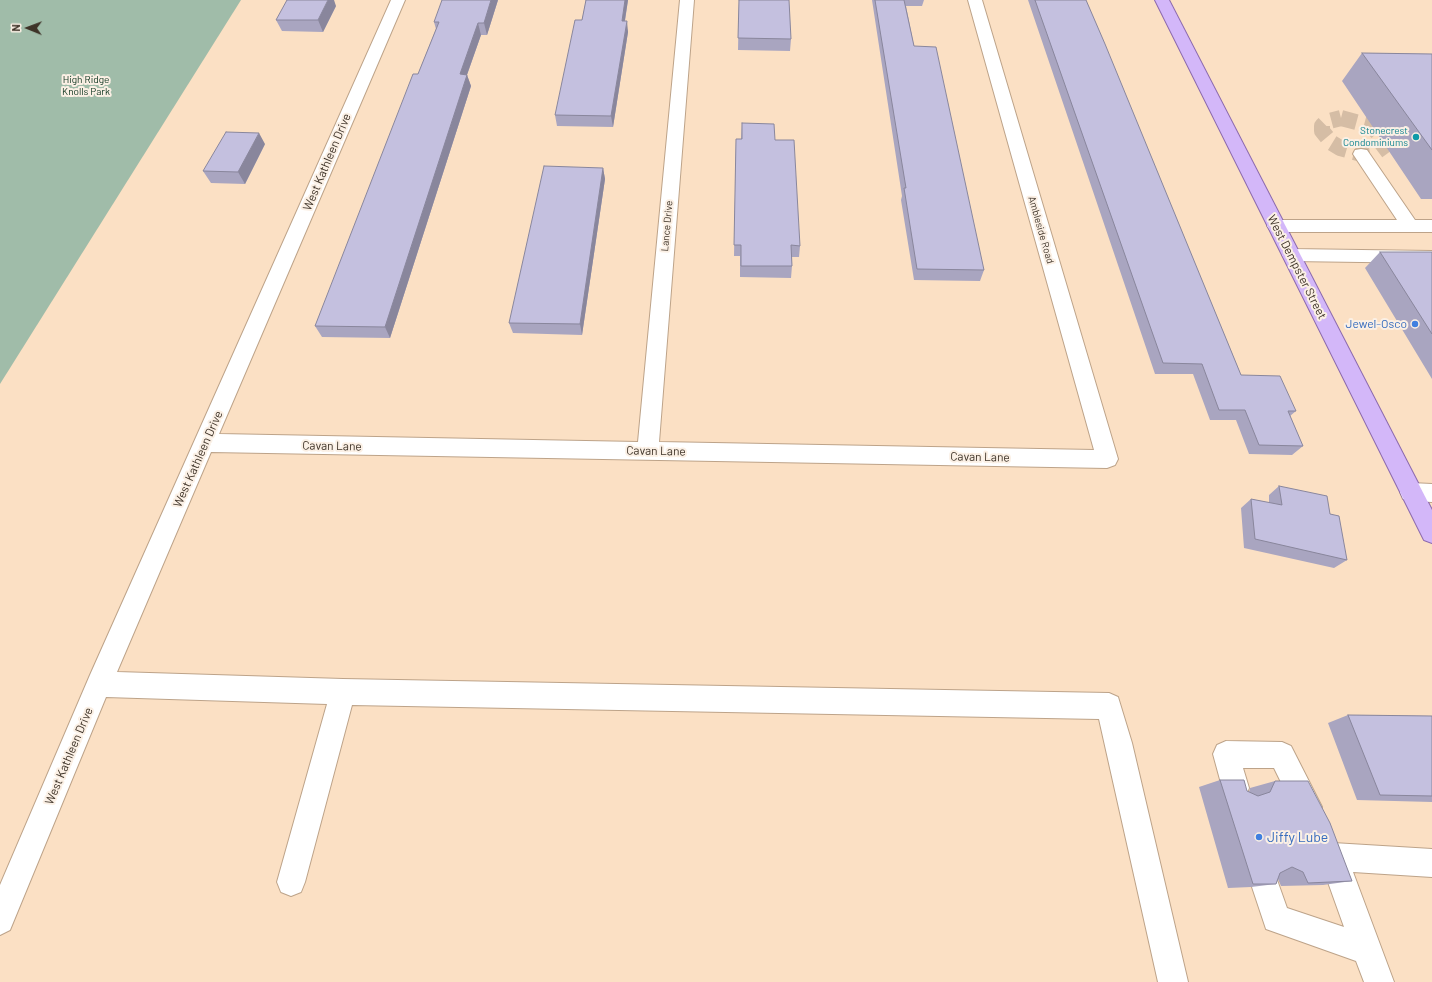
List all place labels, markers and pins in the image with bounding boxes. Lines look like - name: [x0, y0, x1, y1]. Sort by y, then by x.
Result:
- place label: Stonecrest Condominiums: [1343, 125, 1408, 148]
- marker: Stonecrest Condominiums: [1411, 132, 1421, 142]
- place label: Jewel-Osco: [1346, 317, 1407, 331]
- marker: Jewel-Osco: [1410, 319, 1420, 329]
- place label: Jiffy Lube: [1267, 829, 1328, 845]
- marker: Jiffy Lube: [1254, 832, 1264, 842]

